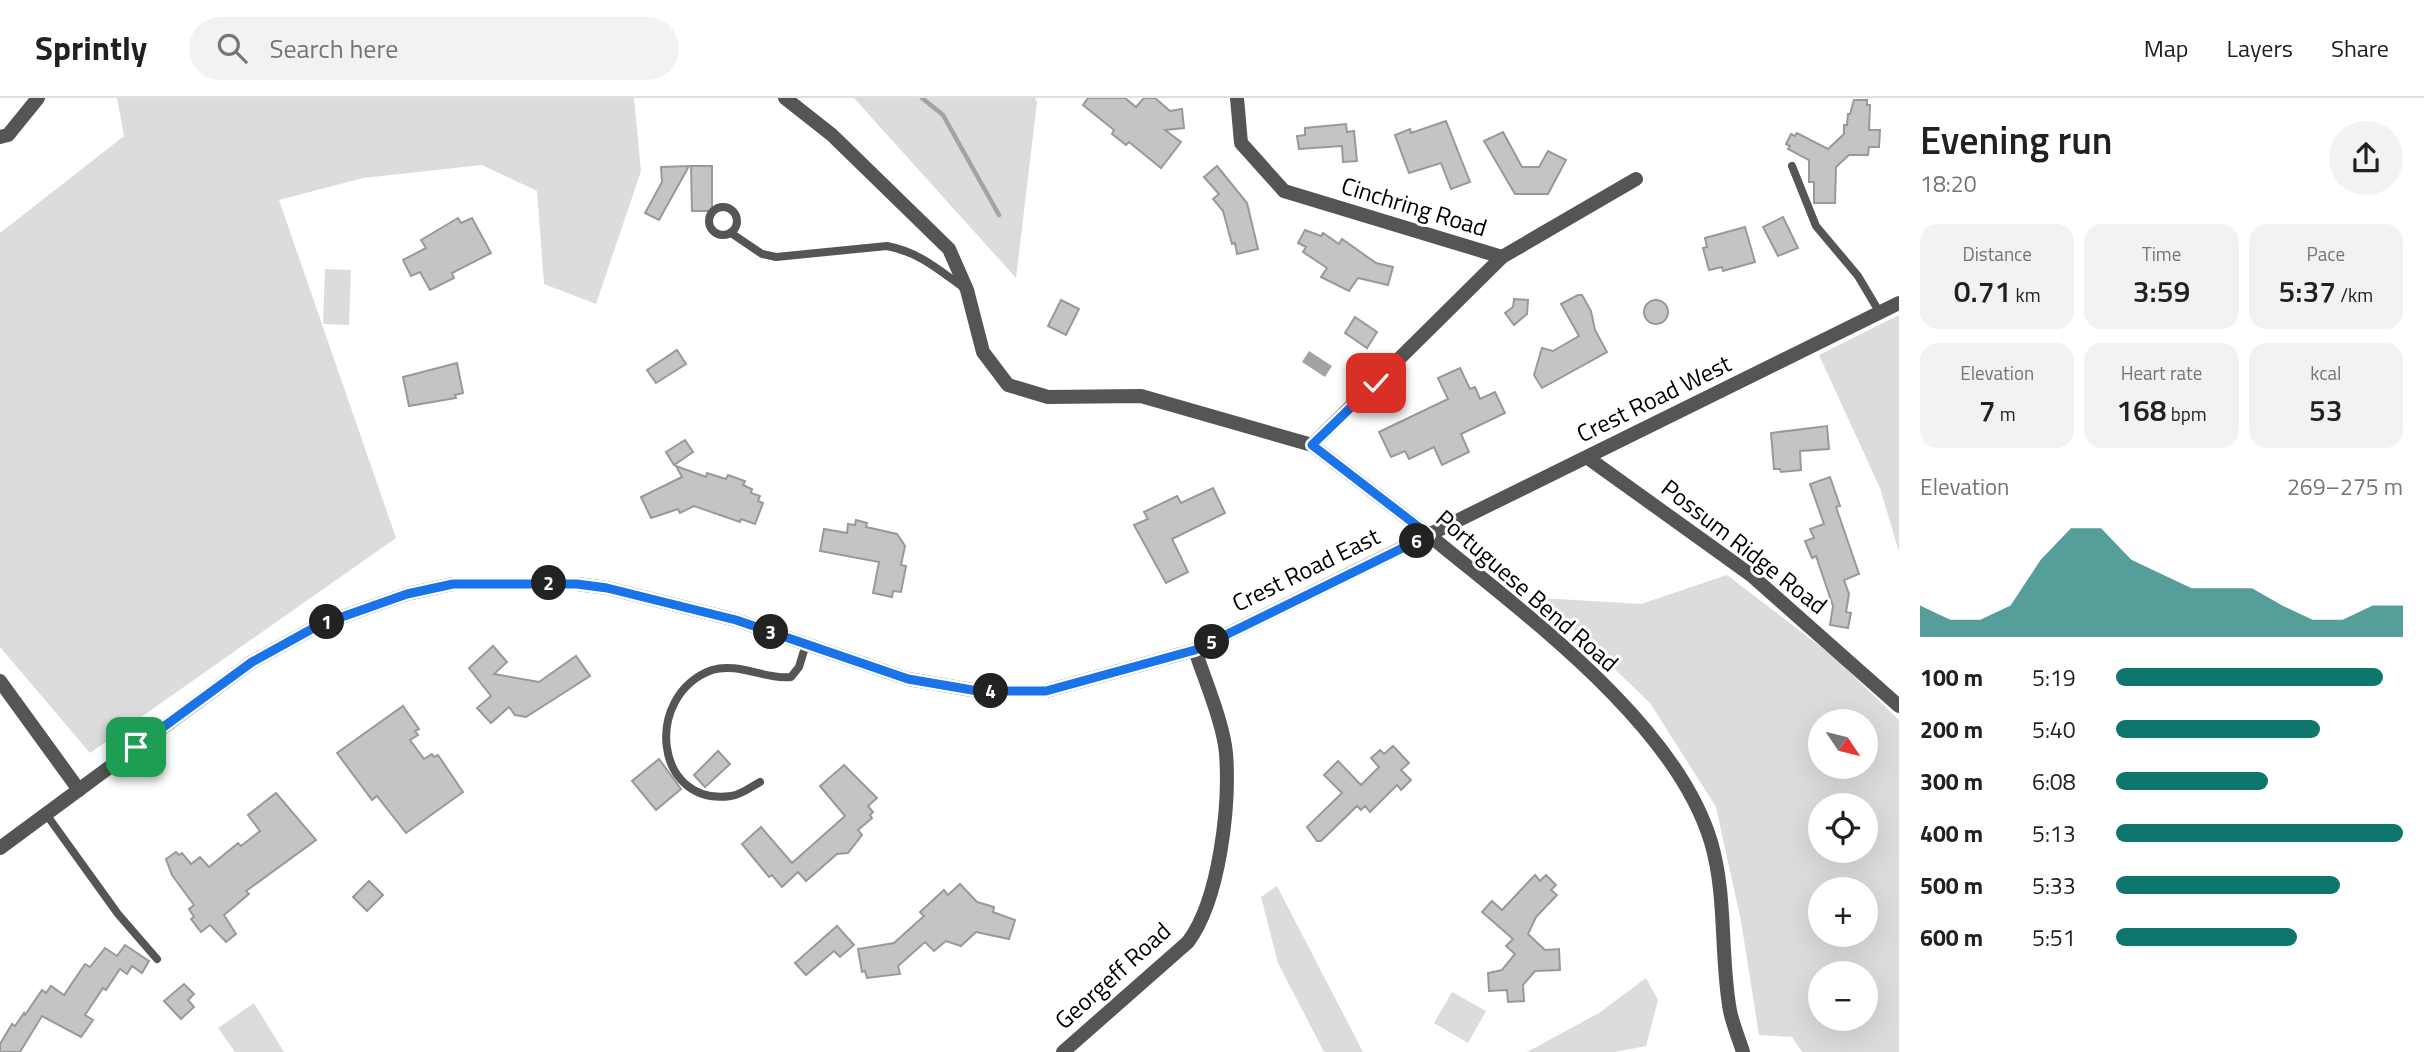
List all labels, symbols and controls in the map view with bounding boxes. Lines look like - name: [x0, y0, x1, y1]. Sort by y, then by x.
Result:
- search box: [189, 17, 679, 80]
- text: Sprintly: [35, 23, 147, 73]
- icon: search: [213, 29, 251, 67]
- text: Search here: [269, 29, 398, 68]
- text: Map: [2144, 30, 2189, 66]
- text: Layers: [2227, 30, 2293, 66]
- text: Share: [2331, 30, 2389, 66]
- text: Evening run: [1920, 111, 2113, 169]
- button: share: [2329, 121, 2403, 195]
- text: 18:20: [1920, 166, 1977, 201]
- street label: Cinchring Road: [1337, 167, 1492, 245]
- text: Distance: [1962, 239, 2032, 268]
- text: Time: [2142, 239, 2181, 268]
- text: Pace: [2307, 239, 2345, 268]
- text: 0.71: [1954, 268, 2011, 314]
- text: 3:59: [2133, 268, 2190, 314]
- text: 5:37: [2279, 268, 2336, 314]
- text: km: [2011, 280, 2041, 309]
- text: /km: [2336, 280, 2373, 309]
- street label: Crest Road West: [1570, 345, 1737, 451]
- pin: [1346, 353, 1406, 413]
- text: Elevation: [1960, 358, 2034, 387]
- text: Heart rate: [2121, 358, 2202, 387]
- text: kcal: [2310, 358, 2341, 387]
- icon: check: [1357, 364, 1395, 402]
- text: 7: [1979, 387, 1996, 433]
- text: 168: [2116, 387, 2167, 433]
- text: 53: [2309, 387, 2343, 433]
- text: m: [1996, 399, 2016, 428]
- text: bpm: [2167, 399, 2207, 428]
- text: Elevation: [1920, 469, 2009, 504]
- text: 269–275 m: [2287, 469, 2403, 504]
- street label: Possum Ridge Road: [1654, 470, 1835, 622]
- street label: Portuguese Bend Road: [1428, 501, 1627, 680]
- street label: Crest Road East: [1226, 518, 1386, 620]
- pin: 6: [1400, 524, 1434, 558]
- text: 6: [1411, 526, 1422, 555]
- pin: 2: [532, 566, 566, 601]
- text: 2: [543, 568, 554, 597]
- pin: 1: [310, 604, 344, 640]
- text: 1: [321, 607, 332, 636]
- pin: 3: [754, 614, 788, 650]
- text: 3: [765, 617, 776, 646]
- pin: 5: [1194, 624, 1230, 660]
- text: 5: [1206, 627, 1217, 656]
- text: 100 m: [1920, 660, 1983, 695]
- text: 5:19: [2032, 660, 2076, 695]
- pin: 4: [974, 674, 1009, 708]
- text: 4: [985, 676, 996, 705]
- north arrow: [1808, 709, 1878, 779]
- map controls: [1808, 709, 1878, 1031]
- text: 200 m: [1920, 712, 1983, 747]
- text: 5:40: [2032, 712, 2076, 747]
- pin: [106, 717, 166, 777]
- icon: arrive: [117, 728, 155, 766]
- text: 300 m: [1920, 764, 1983, 799]
- text: 6:08: [2032, 764, 2076, 799]
- button: locate: [1808, 793, 1878, 863]
- text: 400 m: [1920, 816, 1983, 851]
- text: 5:13: [2032, 816, 2076, 851]
- text: 500 m: [1920, 868, 1983, 903]
- text: 5:33: [2032, 868, 2076, 903]
- button: +: [1808, 877, 1878, 947]
- street label: Georgeff Road: [1046, 913, 1178, 1037]
- text: 600 m: [1920, 920, 1983, 955]
- text: 5:51: [2032, 920, 2076, 955]
- button: −: [1808, 961, 1878, 1031]

